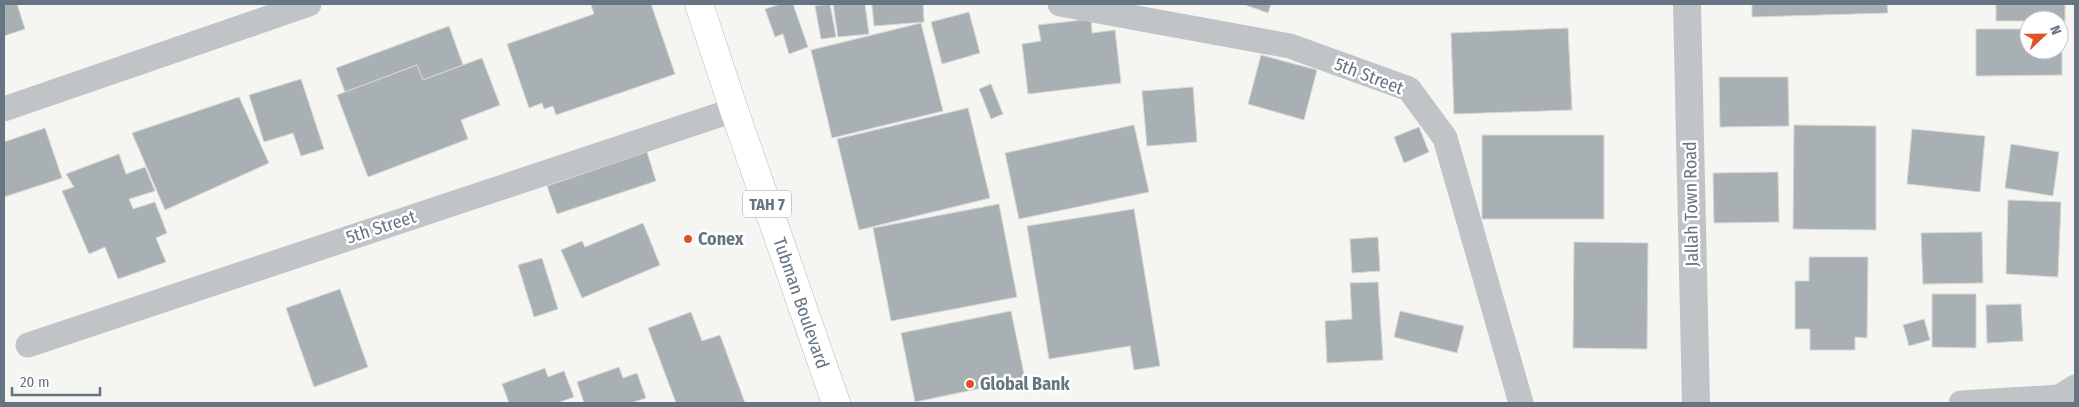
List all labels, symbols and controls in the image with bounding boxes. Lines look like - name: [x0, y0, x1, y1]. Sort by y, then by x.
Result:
- north arrow: [2019, 10, 2069, 60]
- text: N: [2046, 23, 2065, 37]
- street label: 5th Street: [1331, 53, 1407, 99]
- street label: Jallah Town Road: [1679, 141, 1703, 267]
- road number: TAH 7: [743, 190, 791, 218]
- street label: 5th Street: [343, 205, 419, 249]
- place label: Conex: [698, 228, 744, 250]
- marker: Conex: [682, 233, 694, 245]
- street label: Tubman Boulevard: [768, 235, 834, 371]
- scale bar: [12, 364, 100, 396]
- text: 20 m: [20, 373, 50, 391]
- place label: Global Bank: [980, 373, 1071, 395]
- marker: Global Bank: [964, 378, 976, 390]

